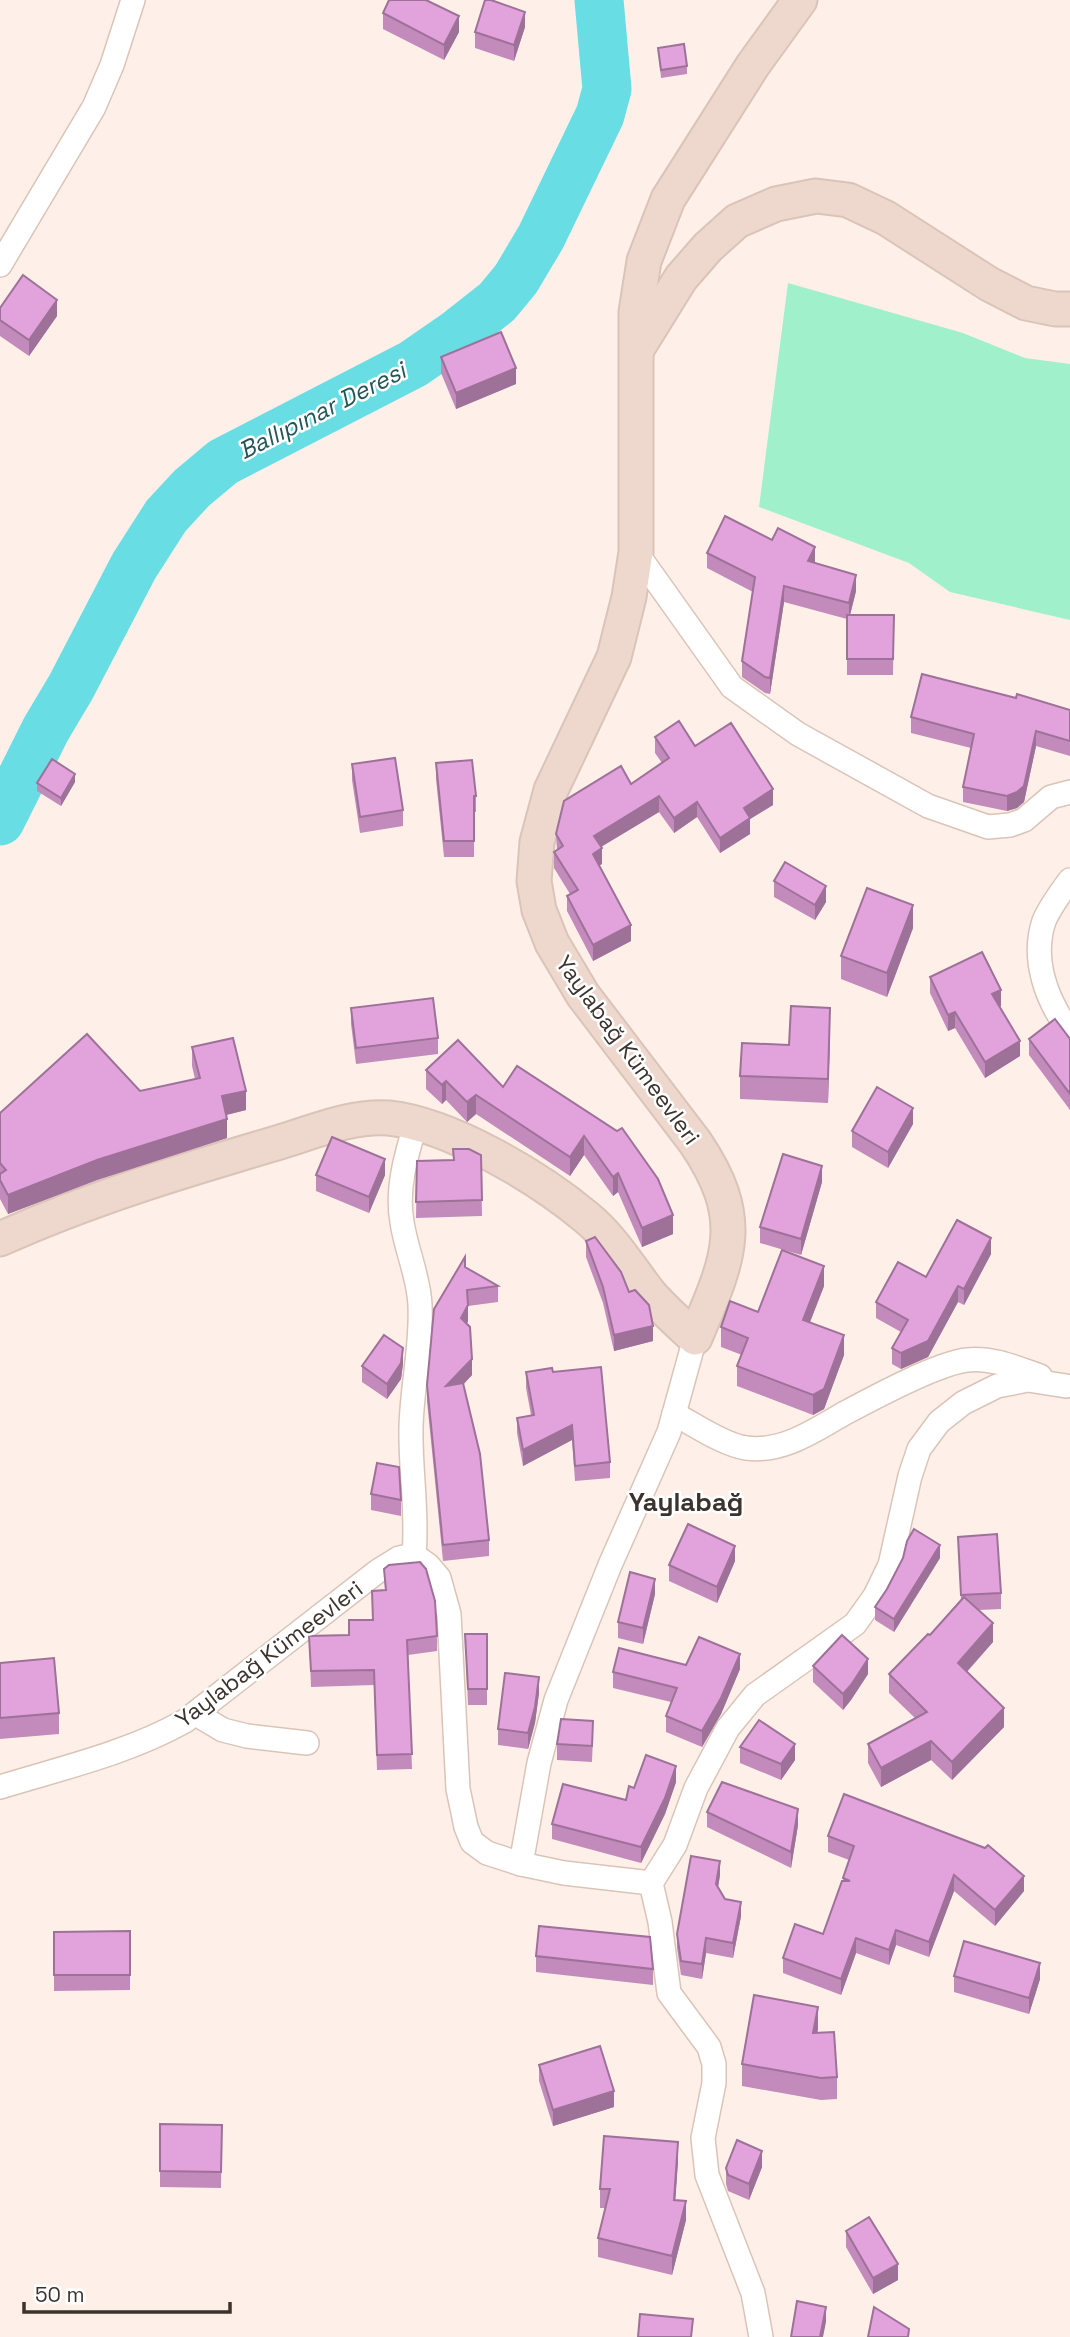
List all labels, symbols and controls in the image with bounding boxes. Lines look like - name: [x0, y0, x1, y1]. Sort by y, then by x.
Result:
- water label: Ballıpınar Deresi: [233, 354, 413, 466]
- street label: Yaylabağ Kümeevleri: [549, 949, 707, 1151]
- district label: Yaylabağ: [629, 1485, 743, 1519]
- street label: Yaylabağ Kümeevleri: [169, 1574, 369, 1734]
- scale bar: [24, 2270, 231, 2314]
- text: 50 m: [35, 2281, 85, 2308]

